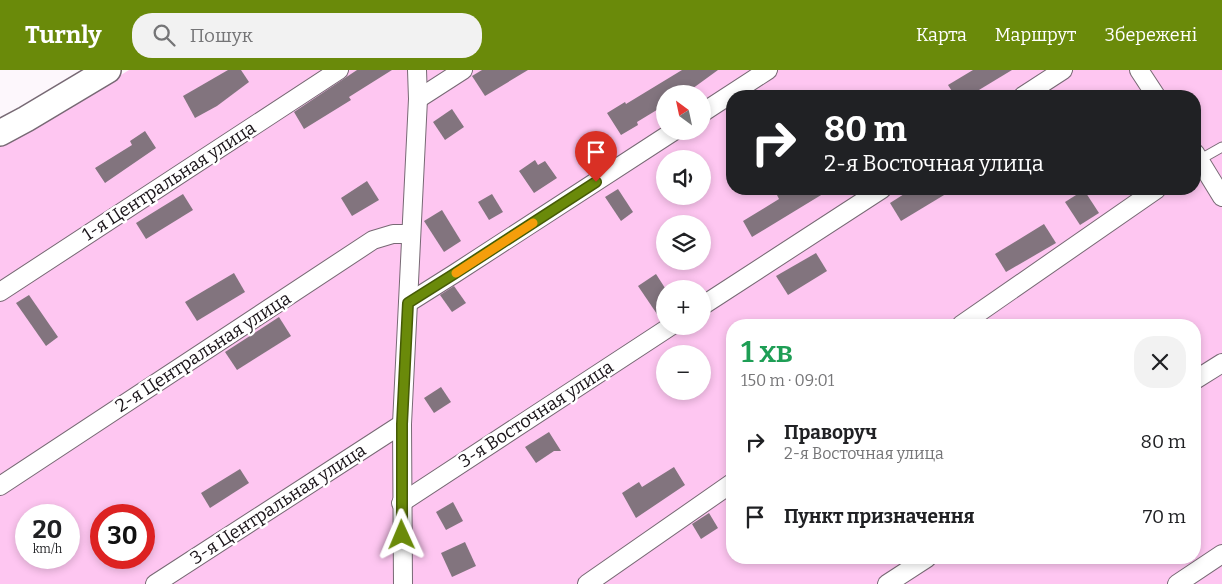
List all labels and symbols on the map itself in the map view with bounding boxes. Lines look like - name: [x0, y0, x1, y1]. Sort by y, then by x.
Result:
- north arrow: [656, 85, 711, 140]
- street label: 1-я Центральная улица: [78, 117, 260, 245]
- pin: [575, 131, 617, 182]
- street label: 2-я Центральная улица: [111, 287, 295, 417]
- street label: 3-я Восточная улица: [454, 356, 618, 472]
- street label: 3-я Центральная улица: [186, 439, 370, 569]
- speed limit sign: 30: [90, 504, 155, 569]
- position arrow: [375, 508, 427, 560]

